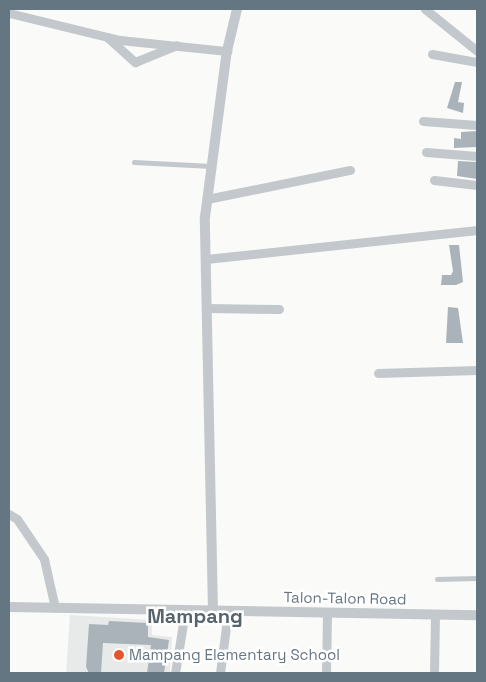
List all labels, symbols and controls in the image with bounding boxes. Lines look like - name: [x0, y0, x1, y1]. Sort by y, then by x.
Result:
- street label: Talon-Talon Road: [283, 588, 407, 608]
- district label: Mampang: [147, 604, 243, 628]
- place label: Mampang Elementary School: [129, 646, 340, 664]
- marker: Mampang Elementary School: [113, 649, 125, 661]

